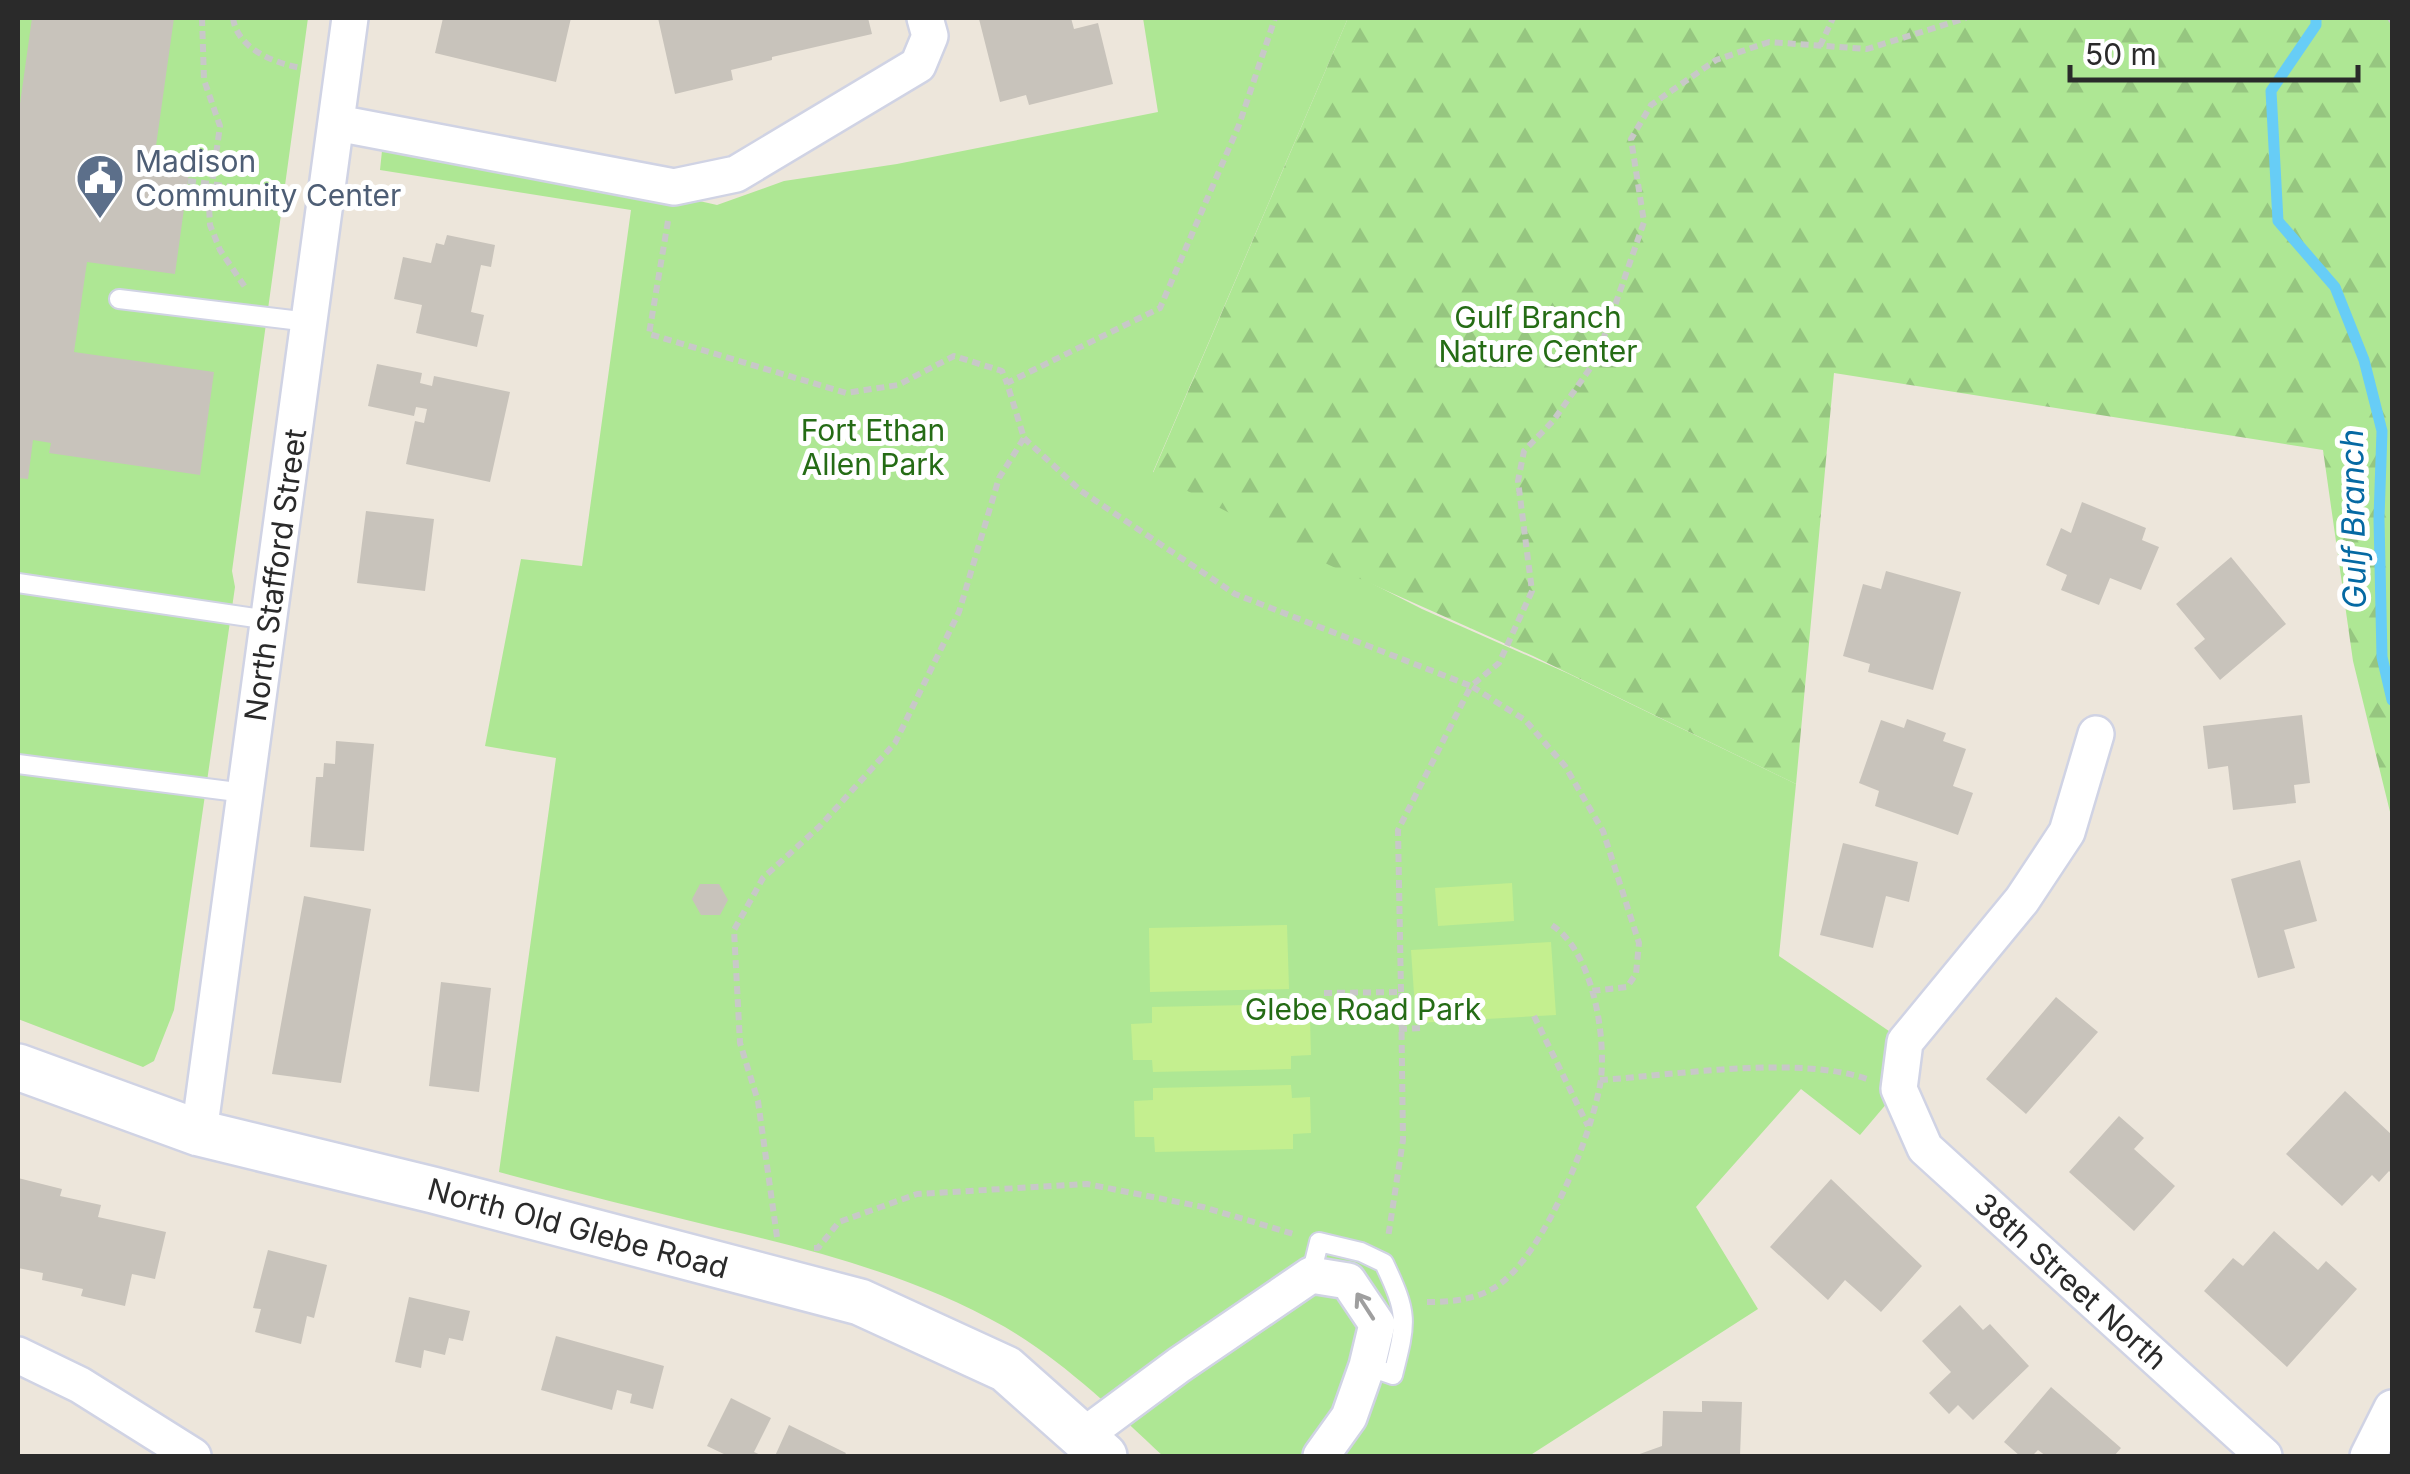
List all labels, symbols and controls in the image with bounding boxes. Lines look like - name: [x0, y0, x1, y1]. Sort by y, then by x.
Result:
- scale bar: [2070, 20, 2358, 82]
- text: 50 m: [2085, 36, 2157, 72]
- place label: Madison Community Center: [135, 143, 401, 213]
- public building icon: Madison Community Center: [74, 152, 126, 220]
- park label: Gulf Branch Nature Center: [1438, 299, 1638, 369]
- park label: Fort Ethan Allen Park: [801, 412, 945, 482]
- street label: North Stafford Street: [237, 426, 313, 723]
- water label: Gulf Branch: [2332, 429, 2374, 609]
- park label: Glebe Road Park: [1245, 991, 1482, 1027]
- street label: North Old Glebe Road: [424, 1171, 732, 1285]
- street label: 38th Street North: [1968, 1185, 2174, 1377]
- one-way arrow: [1354, 1292, 1375, 1320]

